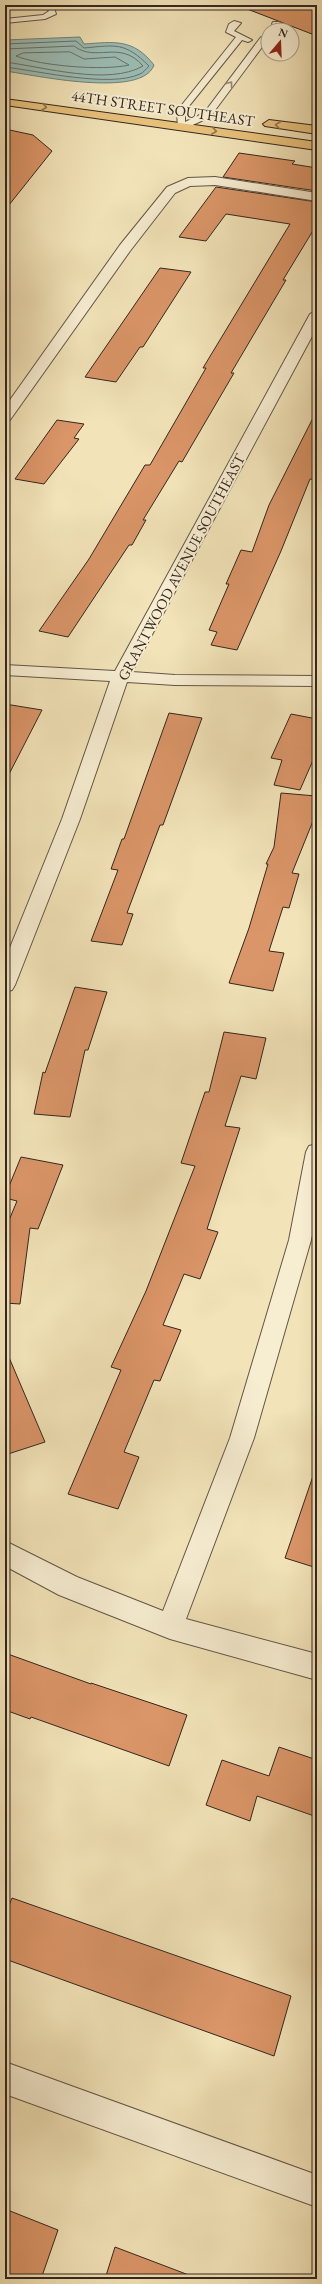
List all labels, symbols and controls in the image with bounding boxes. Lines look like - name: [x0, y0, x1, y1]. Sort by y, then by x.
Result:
- north arrow: [260, 22, 300, 62]
- text: N: [277, 24, 290, 41]
- one-way arrow: [225, 82, 232, 89]
- street label: 44TH STREET SOUTHEAST: [70, 86, 257, 130]
- one-way arrow: [41, 102, 47, 111]
- one-way arrow: [275, 121, 281, 130]
- one-way arrow: [211, 126, 217, 135]
- street label: GRANTWOOD AVENUE SOUTHEAST: [113, 449, 250, 684]

